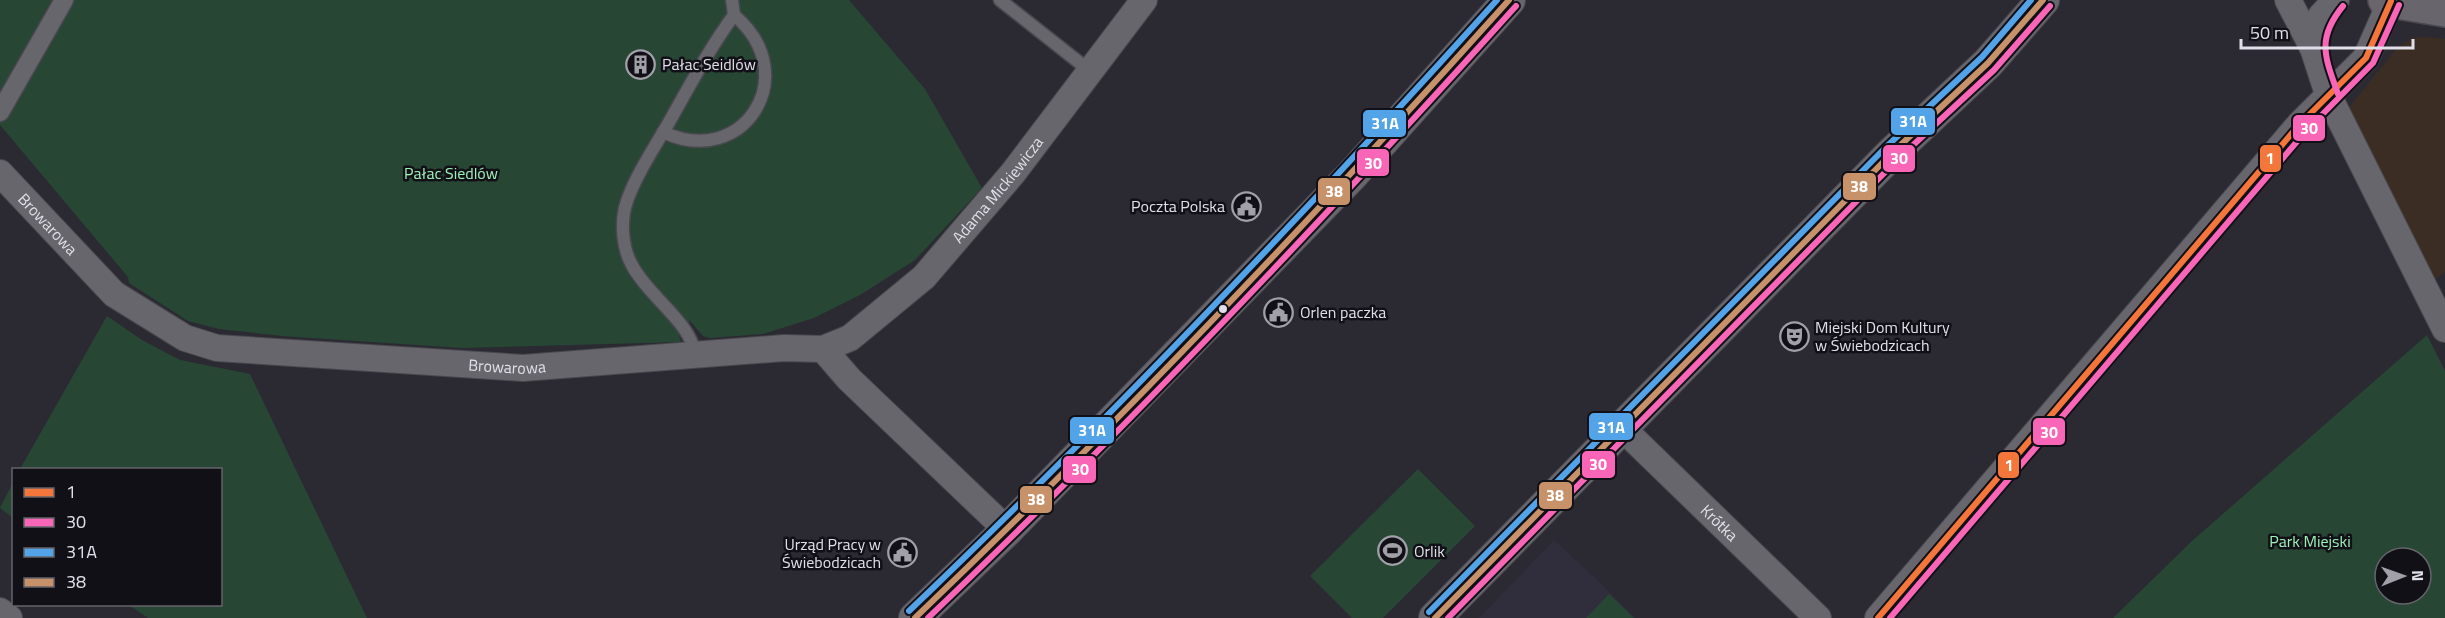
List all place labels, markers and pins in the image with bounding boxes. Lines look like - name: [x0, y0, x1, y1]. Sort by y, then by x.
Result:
- building icon: Pałac Seidlów: [625, 48, 657, 80]
- place label: Pałac Seidlów: [662, 52, 756, 76]
- public building icon: Poczta Polska: [1230, 190, 1262, 222]
- place label: Poczta Polska: [1131, 194, 1225, 218]
- public building icon: Orlen paczka: [1263, 296, 1295, 328]
- place label: Orlen paczka: [1300, 300, 1386, 324]
- unlabelled marker: [1217, 303, 1229, 315]
- place label: Miejski Dom Kultury w Świebodzicach: [1815, 315, 1950, 357]
- theatre icon: Miejski Dom Kultury w Świebodzicach: [1778, 320, 1810, 352]
- place label: Urząd Pracy w Świebodzicach: [782, 532, 881, 574]
- sports icon: Orlik: [1377, 535, 1409, 567]
- public building icon: Urząd Pracy w Świebodzicach: [886, 537, 918, 569]
- place label: Orlik: [1414, 539, 1445, 563]

